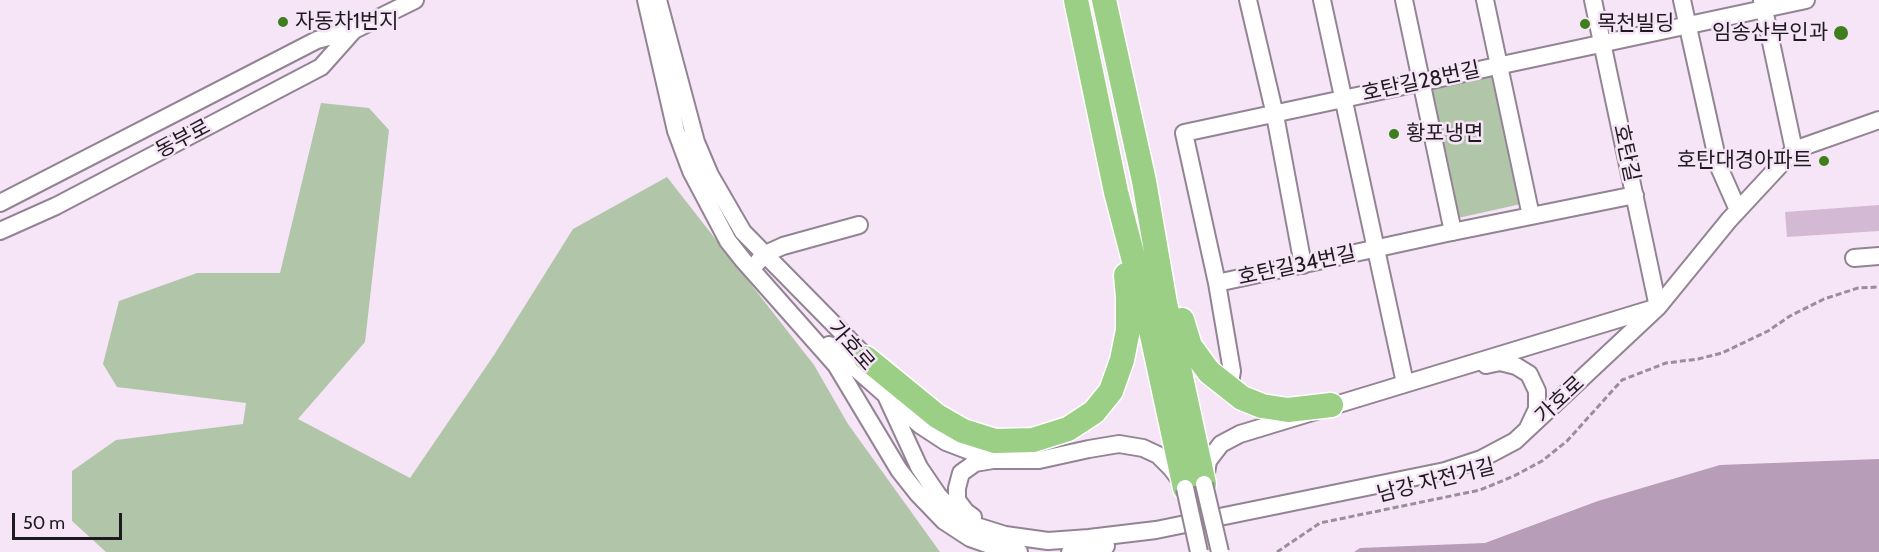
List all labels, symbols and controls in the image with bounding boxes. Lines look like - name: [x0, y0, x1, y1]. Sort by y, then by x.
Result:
- place label: 자동차1번지: [295, 9, 398, 35]
- place label: 목천빌딩: [1597, 11, 1674, 37]
- marker: 자동차1번지: [276, 15, 290, 29]
- marker: 목천빌딩: [1578, 17, 1592, 31]
- place label: 임송산부인과: [1712, 20, 1828, 46]
- marker: 임송산부인과: [1832, 24, 1850, 42]
- street label: 호탄길28번길: [1360, 57, 1482, 107]
- street label: 동부로: [151, 114, 215, 164]
- place label: 황포냉면: [1406, 121, 1483, 147]
- street label: 호탄길: [1608, 122, 1644, 184]
- marker: 황포냉면: [1387, 127, 1401, 141]
- place label: 호탄대경아파트: [1677, 148, 1812, 174]
- marker: 호탄대경아파트: [1817, 154, 1831, 168]
- street label: 호탄길34번길: [1236, 241, 1358, 291]
- street label: 가호로: [822, 316, 880, 376]
- street label: 가호로: [1530, 371, 1590, 429]
- street label: 남강 자전거길: [1374, 454, 1498, 508]
- scale bar: [15, 501, 124, 539]
- text: 50 m: [23, 512, 65, 534]

